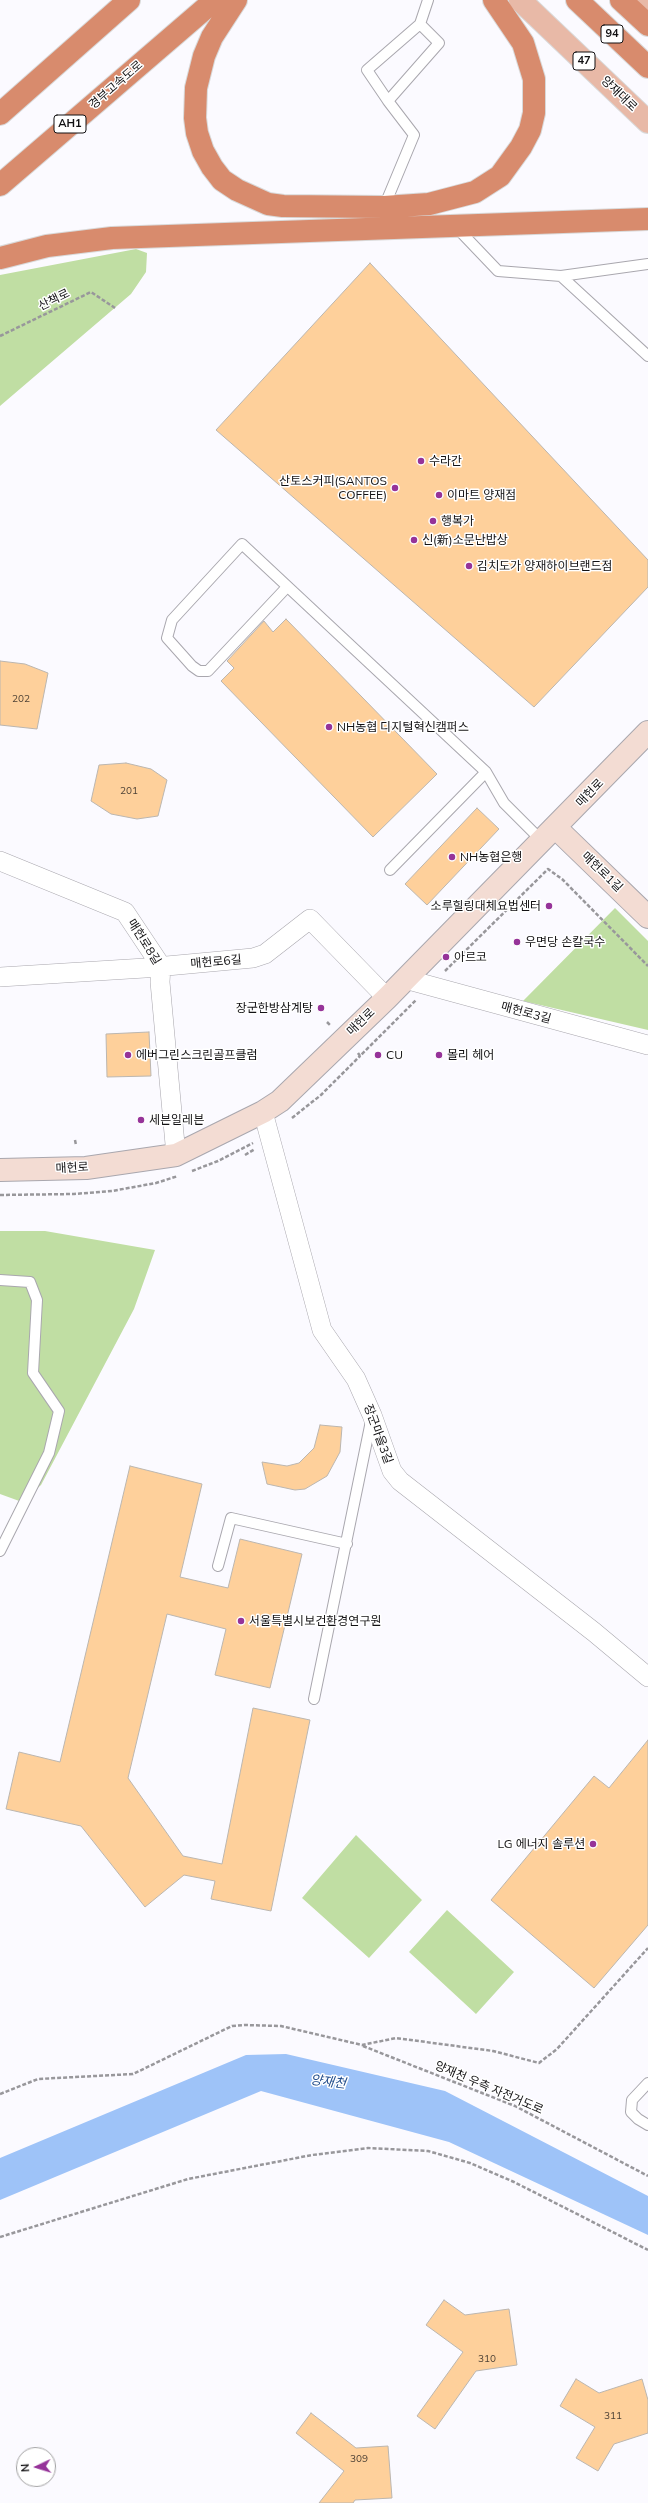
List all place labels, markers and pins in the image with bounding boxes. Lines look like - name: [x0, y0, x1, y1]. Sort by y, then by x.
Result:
- place label: 수라간: [429, 454, 462, 468]
- marker: 수라간: [416, 456, 426, 466]
- place label: 산토스커피(SANTOS COFFEE): [279, 474, 387, 502]
- marker: 산토스커피(SANTOS COFFEE): [390, 483, 400, 493]
- place label: 이마트 양재점: [447, 488, 516, 502]
- marker: 이마트 양재점: [434, 490, 444, 500]
- place label: 행복가: [441, 514, 474, 528]
- marker: 행복가: [428, 516, 438, 526]
- place label: 신(新)소문난밥상: [422, 533, 508, 547]
- marker: 신(新)소문난밥상: [409, 535, 419, 545]
- place label: 김치도가 양재하이브랜드점: [477, 559, 613, 573]
- marker: 김치도가 양재하이브랜드점: [464, 561, 474, 571]
- place label: NH농협 디지털혁신캠퍼스: [337, 720, 469, 734]
- marker: NH농협 디지털혁신캠퍼스: [324, 722, 334, 732]
- place label: NH농협은행: [460, 850, 522, 864]
- marker: NH농협은행: [447, 852, 457, 862]
- place label: 소루힐링대체요법센터: [431, 899, 541, 913]
- marker: 소루힐링대체요법센터: [544, 901, 554, 911]
- place label: 우면당 손칼국수: [525, 935, 605, 949]
- marker: 우면당 손칼국수: [512, 937, 522, 947]
- place label: 아르코: [454, 950, 487, 964]
- marker: 아르코: [441, 952, 451, 962]
- place label: 장군한방삼계탕: [236, 1001, 313, 1015]
- marker: 장군한방삼계탕: [316, 1003, 326, 1013]
- place label: 에버그린스크린골프클럼: [136, 1048, 257, 1062]
- place label: CU: [386, 1048, 403, 1062]
- place label: 몰리 헤어: [447, 1048, 494, 1062]
- marker: 에버그린스크린골프클럼: [123, 1050, 133, 1060]
- marker: CU: [373, 1050, 383, 1060]
- marker: 몰리 헤어: [434, 1050, 444, 1060]
- place label: 세븐일레븐: [149, 1113, 204, 1127]
- marker: 세븐일레븐: [136, 1115, 146, 1125]
- place label: 서울특별시보건환경연구원: [249, 1614, 381, 1628]
- marker: 서울특별시보건환경연구원: [236, 1616, 246, 1626]
- place label: LG 에너지 솔루션: [498, 1837, 585, 1851]
- marker: LG 에너지 솔루션: [588, 1839, 598, 1849]

